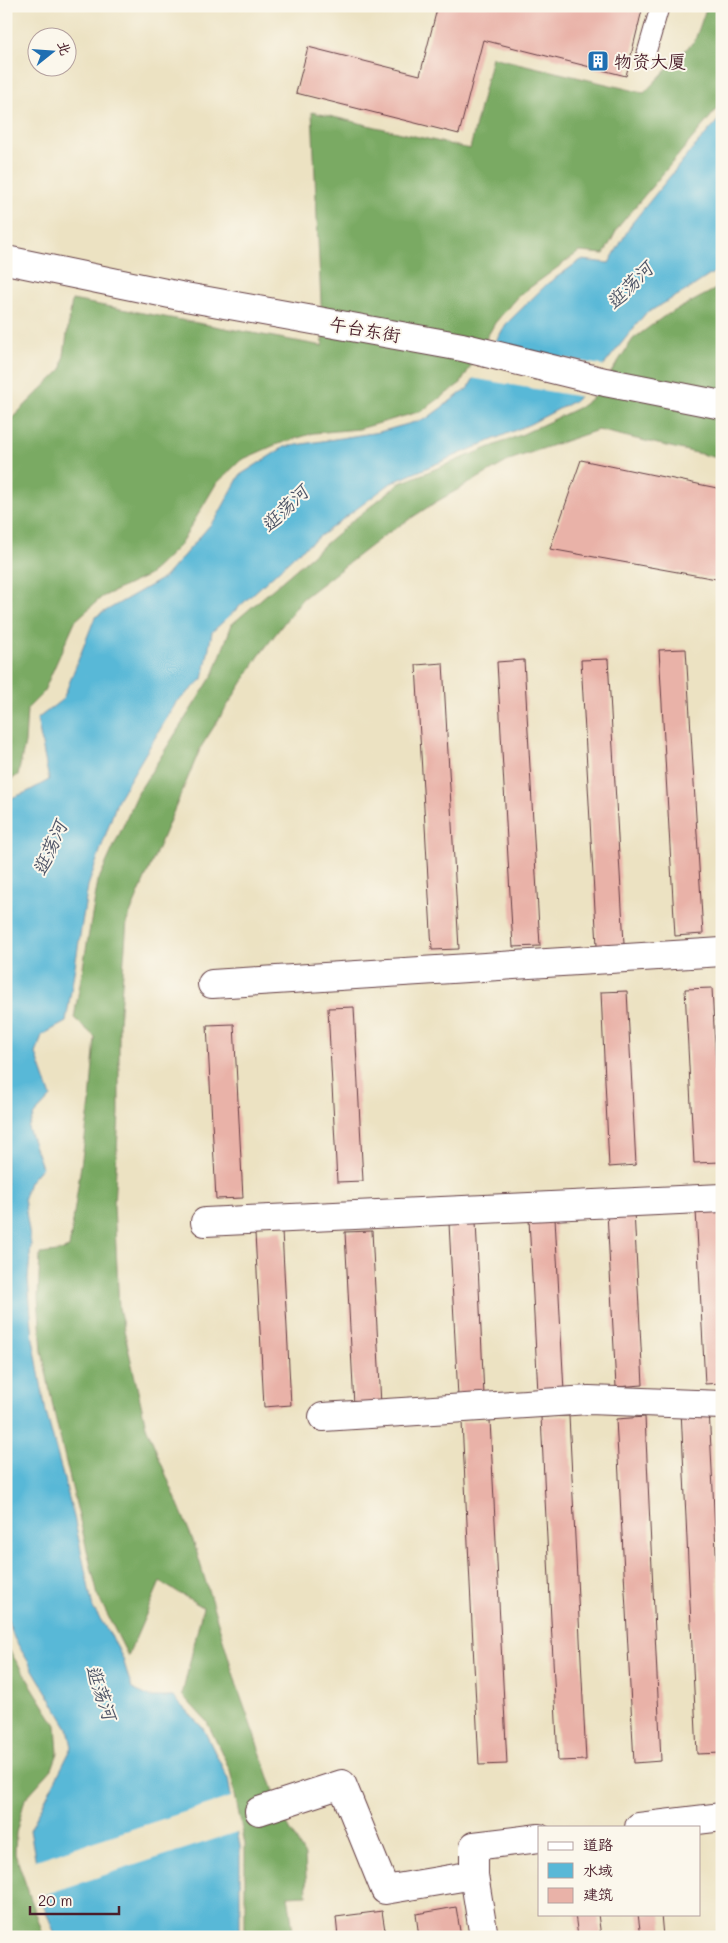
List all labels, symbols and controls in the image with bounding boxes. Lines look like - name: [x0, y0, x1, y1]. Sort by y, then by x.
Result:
- north arrow: [28, 28, 78, 78]
- text: 北: [54, 39, 76, 58]
- building icon: 物资大厦: [586, 49, 610, 73]
- place label: 物资大厦: [614, 49, 686, 73]
- water label: 逛荡河: [600, 254, 660, 314]
- street label: 午台东街: [327, 311, 403, 347]
- water label: 逛荡河: [255, 477, 315, 537]
- water label: 逛荡河: [26, 814, 73, 879]
- water label: 逛荡河: [81, 1661, 124, 1726]
- legend: [538, 1826, 700, 1916]
- text: 道路: [583, 1834, 613, 1854]
- text: 水域: [583, 1860, 613, 1880]
- scale bar: [30, 1883, 119, 1915]
- text: 建筑: [583, 1884, 613, 1904]
- text: 20 m: [38, 1890, 72, 1910]

